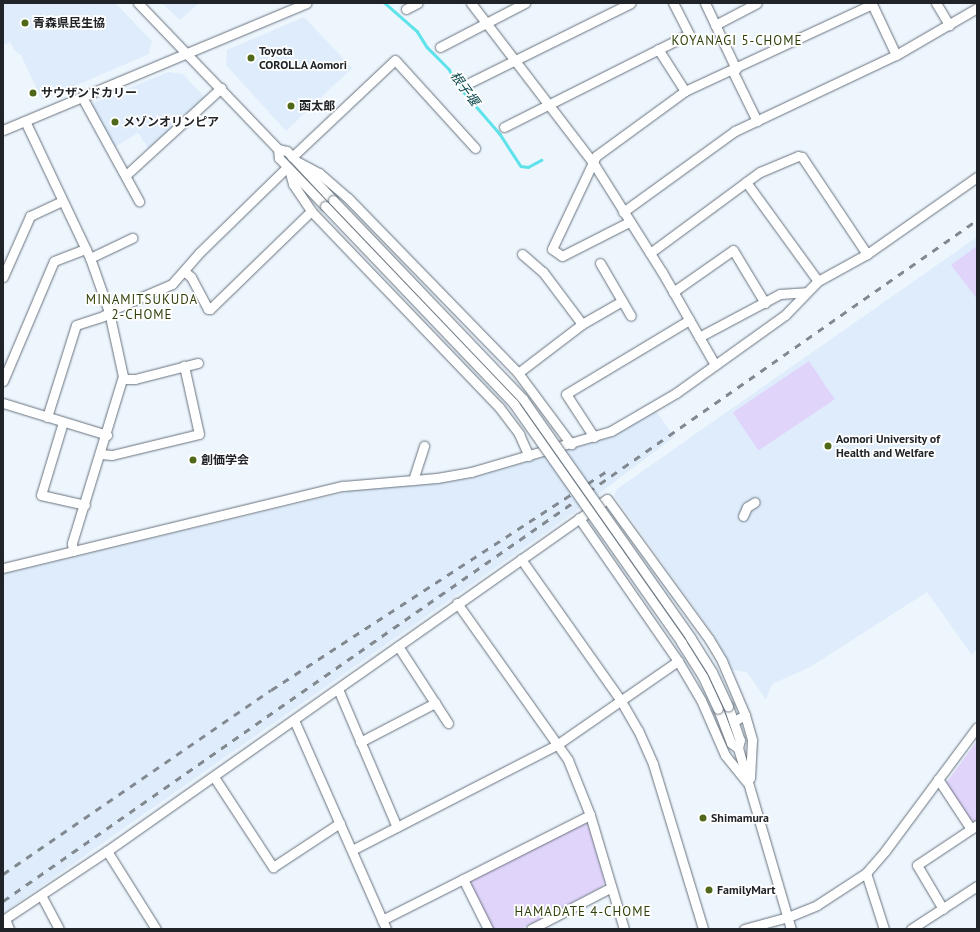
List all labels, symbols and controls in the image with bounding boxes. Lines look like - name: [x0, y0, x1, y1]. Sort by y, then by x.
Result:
- place label: 青森県民生協: [33, 16, 105, 30]
- marker: 青森県民生協: [20, 18, 30, 28]
- district label: KOYANAGI 5-CHOME: [672, 33, 802, 49]
- place label: Toyota COROLLA Aomori: [259, 44, 348, 72]
- marker: Toyota COROLLA Aomori: [246, 53, 256, 63]
- water label: 根子堰: [446, 69, 482, 109]
- place label: サウザンドカリー: [41, 86, 137, 100]
- marker: サウザンドカリー: [28, 88, 38, 98]
- place label: 函太郎: [299, 99, 335, 113]
- marker: 函太郎: [286, 101, 296, 111]
- place label: メゾンオリンピア: [123, 115, 219, 129]
- marker: メゾンオリンピア: [110, 117, 120, 127]
- district label: MINAMITSUKUDA 2-CHOME: [86, 293, 198, 324]
- place label: Aomori University of Health and Welfare: [836, 432, 940, 460]
- marker: Aomori University of Health and Welfare: [823, 441, 833, 451]
- place label: 創価学会: [201, 453, 249, 467]
- marker: 創価学会: [188, 455, 198, 465]
- place label: Shimamura: [711, 811, 769, 825]
- marker: Shimamura: [698, 813, 708, 823]
- place label: FamilyMart: [717, 883, 776, 897]
- marker: FamilyMart: [704, 885, 714, 895]
- district label: HAMADATE 4-CHOME: [515, 904, 651, 920]

